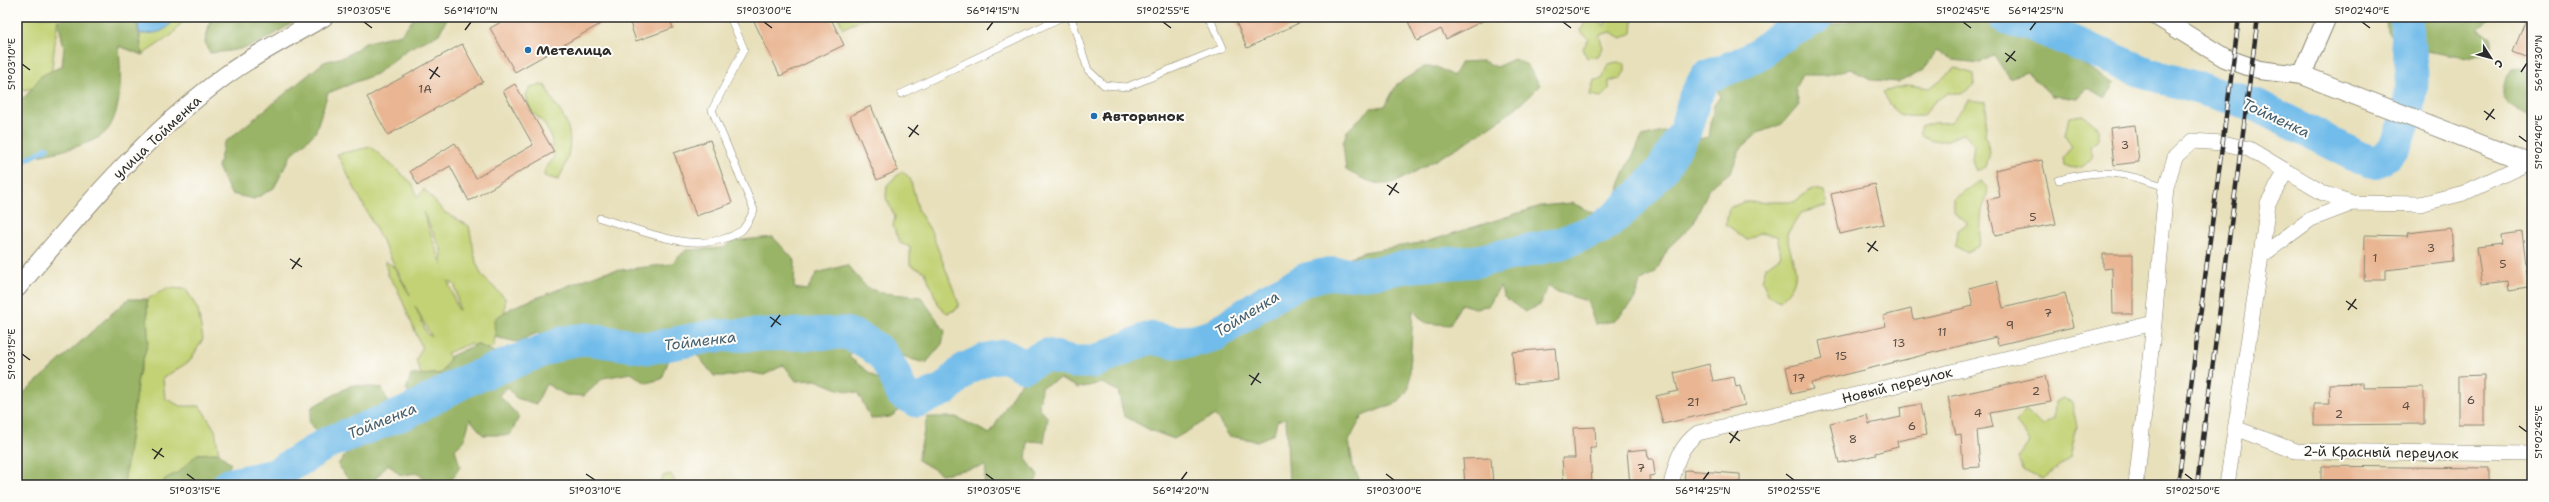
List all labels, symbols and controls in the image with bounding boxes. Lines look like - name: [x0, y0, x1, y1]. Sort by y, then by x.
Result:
- text: 51°03'05"E: [337, 4, 391, 17]
- text: 56°14'10"N: [444, 4, 498, 17]
- text: 51°03'00"E: [737, 4, 791, 17]
- text: 56°14'15"N: [967, 4, 1019, 17]
- text: 51°02'55"E: [1136, 4, 1190, 17]
- text: 51°02'50"E: [1536, 4, 1590, 17]
- text: 51°02'45"E: [1936, 4, 1990, 17]
- text: 56°14'25"N: [2008, 4, 2064, 17]
- text: 51°02'40"E: [2335, 4, 2389, 17]
- text: 56°14'30"N: [2532, 35, 2545, 91]
- text: 51°03'10"E: [5, 38, 18, 90]
- north arrow: [2471, 38, 2511, 78]
- place label: Метелица: [536, 41, 612, 59]
- marker: Метелица: [523, 45, 533, 55]
- text: С: [2490, 56, 2507, 71]
- house number: 1А: [418, 81, 432, 97]
- street label: улица Тойменка: [109, 91, 205, 183]
- water label: Тойменка: [2239, 94, 2313, 142]
- place label: Авторынок: [1102, 107, 1185, 125]
- marker: Авторынок: [1089, 111, 1099, 121]
- text: 51°02'40"E: [2532, 115, 2545, 169]
- house number: 3: [2121, 137, 2129, 153]
- house number: 5: [2029, 209, 2037, 225]
- house number: 3: [2427, 240, 2435, 256]
- house number: 1: [2372, 250, 2378, 266]
- house number: 5: [2499, 256, 2507, 272]
- water label: Тойменка: [1211, 286, 1283, 342]
- house number: 7: [2044, 305, 2052, 321]
- house number: 9: [2006, 317, 2014, 333]
- house number: 11: [1937, 324, 1947, 340]
- water label: Тойменка: [663, 327, 737, 355]
- text: 51°03'15"E: [5, 328, 18, 380]
- house number: 13: [1893, 335, 1905, 351]
- house number: 15: [1835, 348, 1847, 364]
- street label: Новый переулок: [1840, 362, 1955, 407]
- house number: 17: [1793, 370, 1805, 386]
- house number: 2: [2032, 383, 2040, 399]
- house number: 6: [2467, 392, 2475, 408]
- house number: 21: [1687, 394, 1699, 410]
- water label: Тойменка: [345, 398, 419, 444]
- house number: 4: [2402, 398, 2410, 414]
- house number: 4: [1974, 405, 1982, 421]
- text: 51°02'45"E: [2532, 405, 2545, 459]
- house number: 2: [2335, 406, 2343, 422]
- house number: 6: [1908, 418, 1916, 434]
- house number: 8: [1849, 431, 1857, 447]
- street label: 2-й Красный переулок: [2303, 442, 2460, 462]
- house number: 7: [1637, 460, 1645, 476]
- text: 51°03'15"E: [169, 484, 221, 497]
- text: 51°03'10"E: [569, 484, 621, 497]
- text: 51°03'05"E: [967, 484, 1021, 497]
- text: 56°14'20"N: [1153, 484, 1209, 497]
- text: 51°03'00"E: [1367, 484, 1421, 497]
- text: 56°14'25"N: [1675, 484, 1731, 497]
- text: 51°02'55"E: [1767, 484, 1821, 497]
- text: 51°02'50"E: [2166, 484, 2220, 497]

